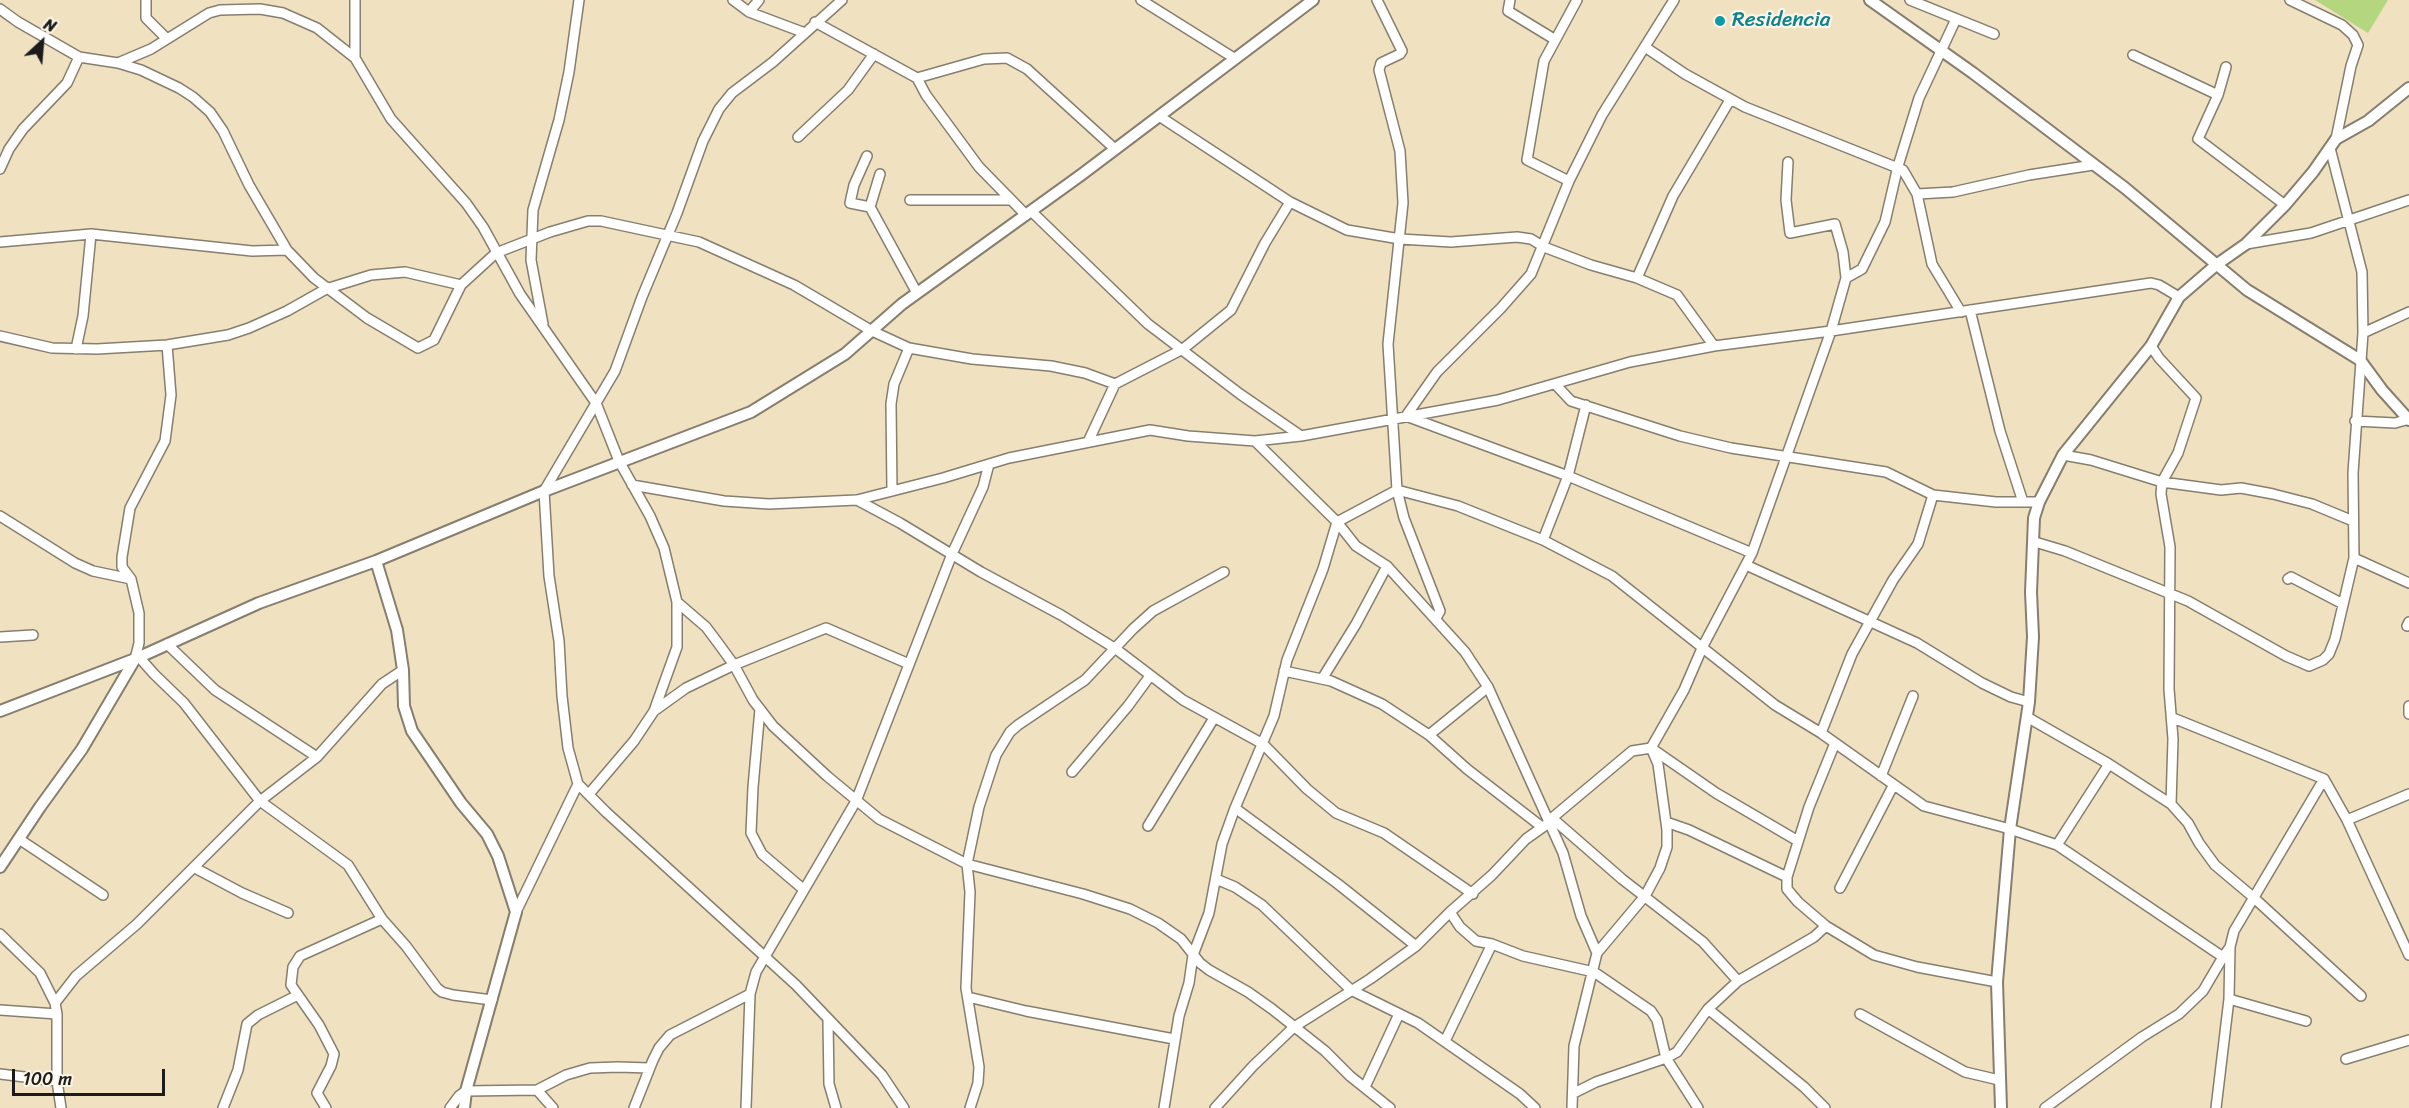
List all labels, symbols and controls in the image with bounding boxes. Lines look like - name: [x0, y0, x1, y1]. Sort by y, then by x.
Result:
- place label: Residencia: [1732, 8, 1830, 34]
- text: N: [39, 10, 61, 41]
- north arrow: [12, 12, 72, 72]
- marker: Residencia: [1713, 14, 1727, 28]
- scale bar: [15, 1057, 168, 1095]
- text: 100 m: [23, 1063, 72, 1095]

